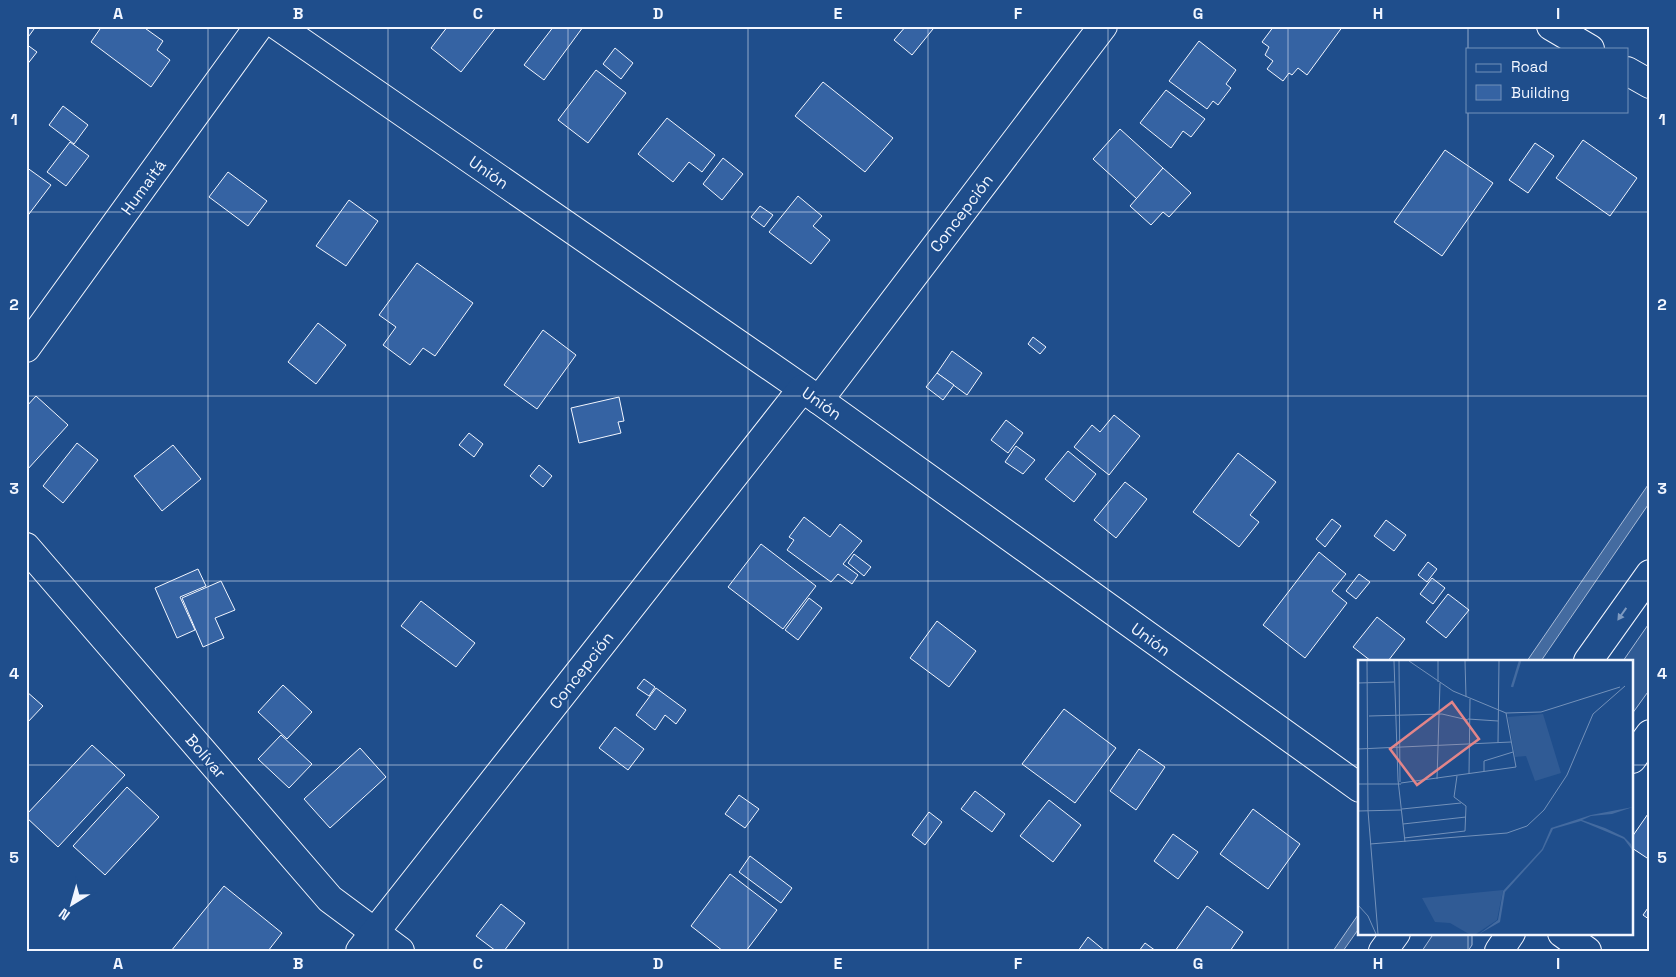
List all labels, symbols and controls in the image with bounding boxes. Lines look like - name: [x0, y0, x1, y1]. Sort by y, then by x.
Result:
- text: A: [113, 3, 123, 24]
- text: B: [293, 3, 303, 24]
- text: C: [473, 3, 483, 24]
- text: D: [653, 3, 663, 24]
- text: E: [834, 3, 843, 24]
- text: F: [1014, 3, 1023, 24]
- text: G: [1193, 3, 1203, 24]
- text: H: [1373, 3, 1383, 24]
- text: I: [1556, 3, 1560, 24]
- legend: [1466, 48, 1628, 112]
- text: Road: [1511, 57, 1548, 76]
- text: Building: [1511, 83, 1570, 102]
- text: 1: [10, 109, 18, 130]
- text: 1: [1658, 109, 1666, 130]
- street label: Unión: [465, 151, 513, 194]
- street label: Humaitá: [116, 155, 171, 219]
- street label: Concepción: [925, 170, 998, 257]
- text: 2: [9, 294, 19, 315]
- text: 2: [1657, 294, 1667, 315]
- street label: Unión: [798, 382, 846, 425]
- text: 3: [9, 478, 19, 499]
- text: 3: [1657, 478, 1667, 499]
- one-way arrow: [1617, 607, 1627, 621]
- street label: Unión: [1127, 618, 1175, 661]
- street label: Concepción: [545, 627, 618, 713]
- inset map: [1358, 660, 1634, 934]
- text: 4: [9, 663, 19, 684]
- text: 4: [1657, 663, 1667, 684]
- street label: Bolívar: [181, 730, 231, 783]
- text: 5: [9, 847, 19, 868]
- text: 5: [1657, 847, 1667, 868]
- north arrow: [48, 880, 98, 930]
- text: N: [55, 904, 73, 924]
- text: A: [113, 953, 123, 974]
- text: B: [293, 953, 303, 974]
- text: C: [473, 953, 483, 974]
- text: D: [653, 953, 663, 974]
- text: E: [834, 953, 843, 974]
- text: F: [1014, 953, 1023, 974]
- text: G: [1193, 953, 1203, 974]
- text: H: [1373, 953, 1383, 974]
- text: I: [1556, 953, 1560, 974]

